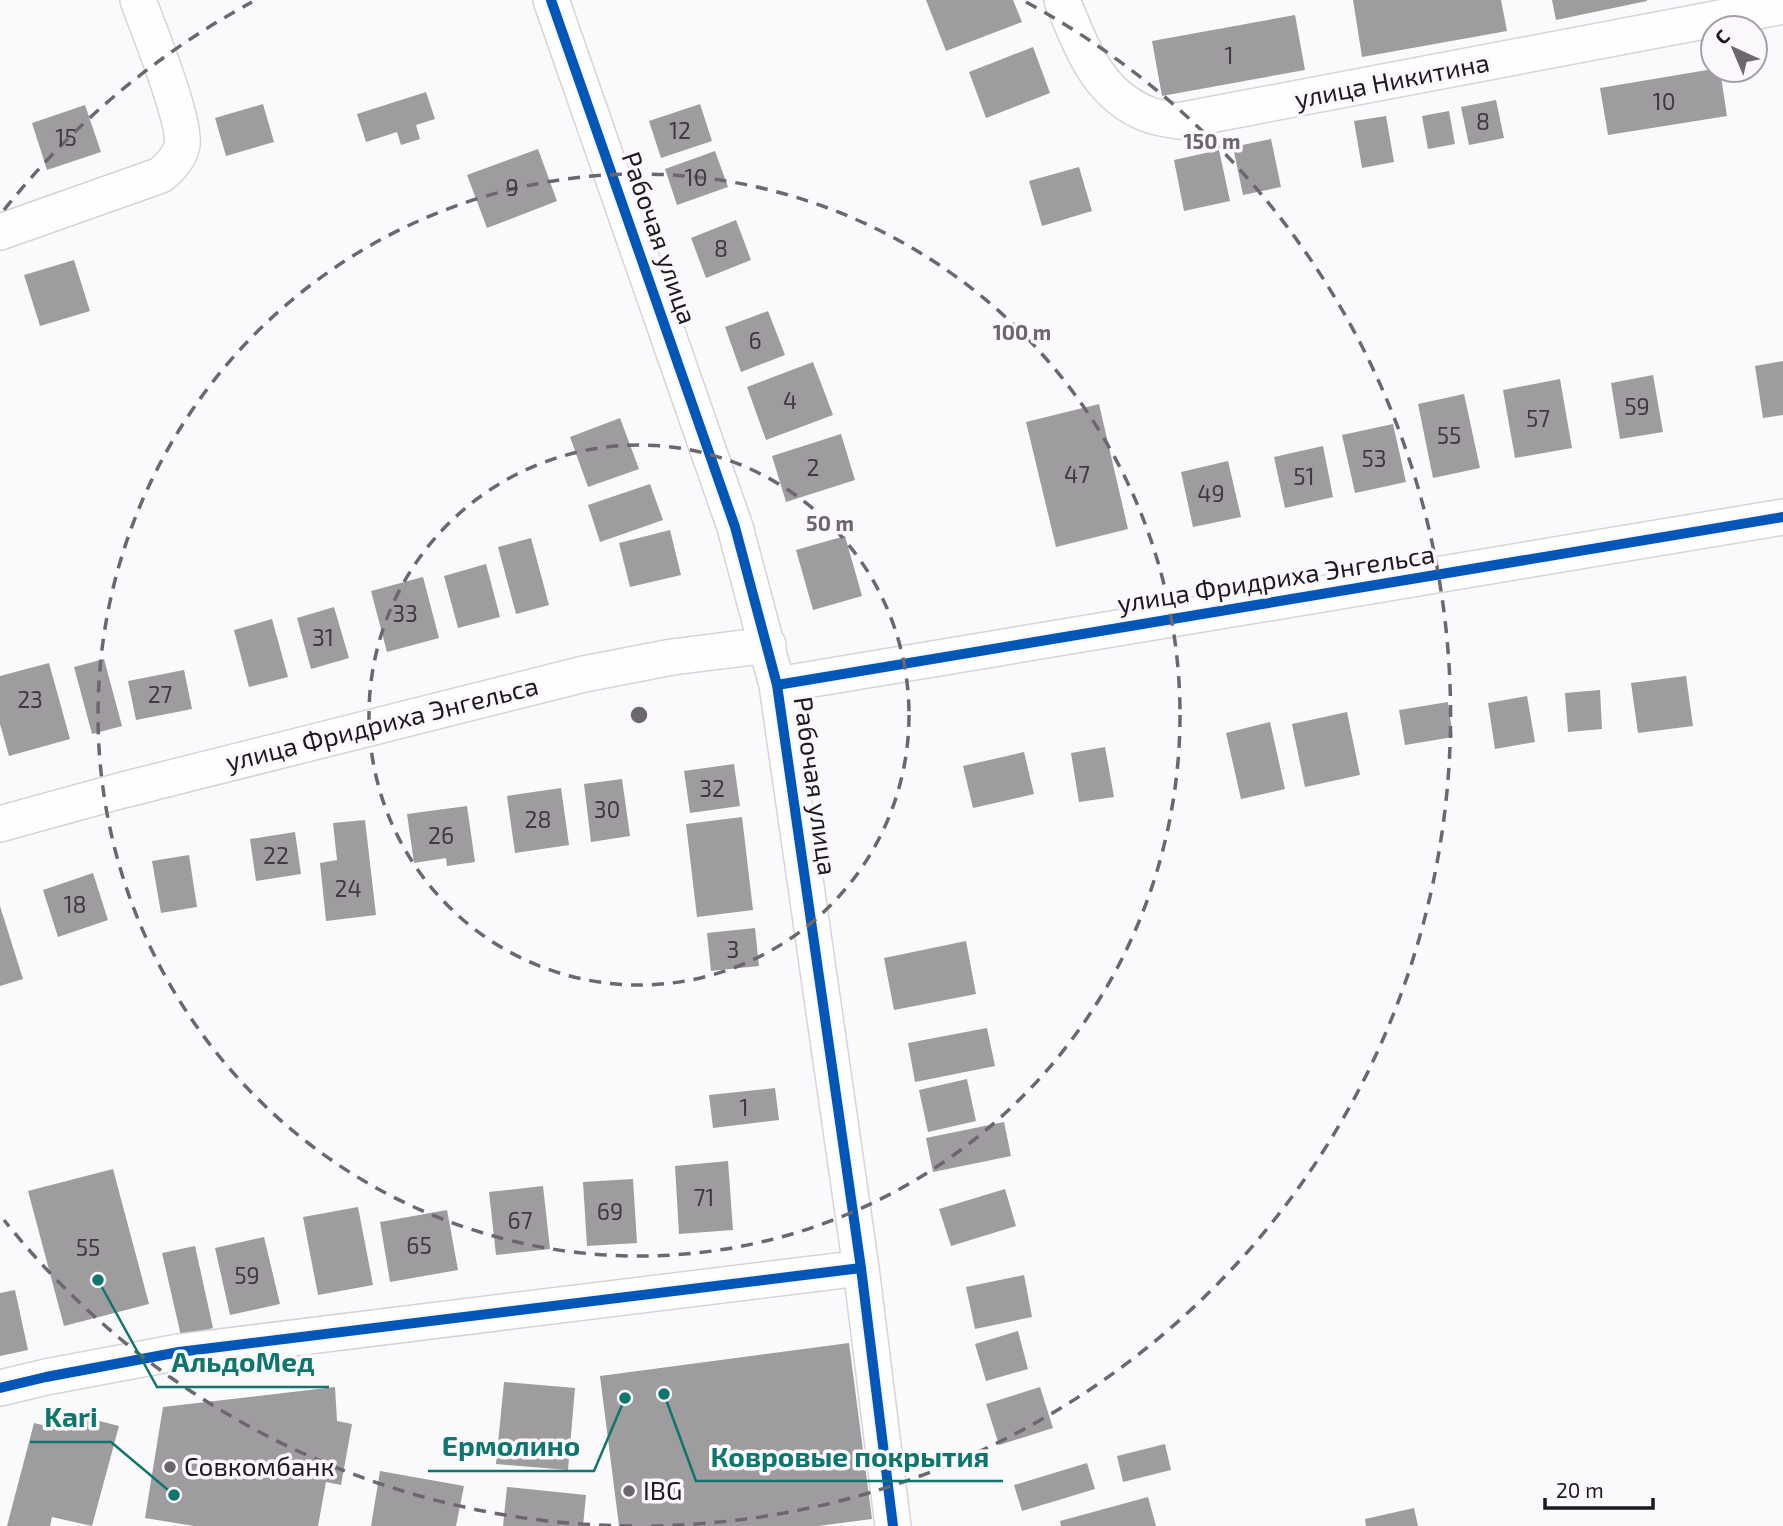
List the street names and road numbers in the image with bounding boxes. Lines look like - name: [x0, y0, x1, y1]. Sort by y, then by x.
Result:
- street label: улица Никитина: [1292, 45, 1492, 115]
- street label: Рабочая улица: [615, 147, 704, 328]
- street label: улица Фридриха Энгельса: [1115, 537, 1437, 619]
- street label: улица Фридриха Энгельса: [222, 669, 541, 777]
- street label: Рабочая улица: [788, 694, 844, 877]

